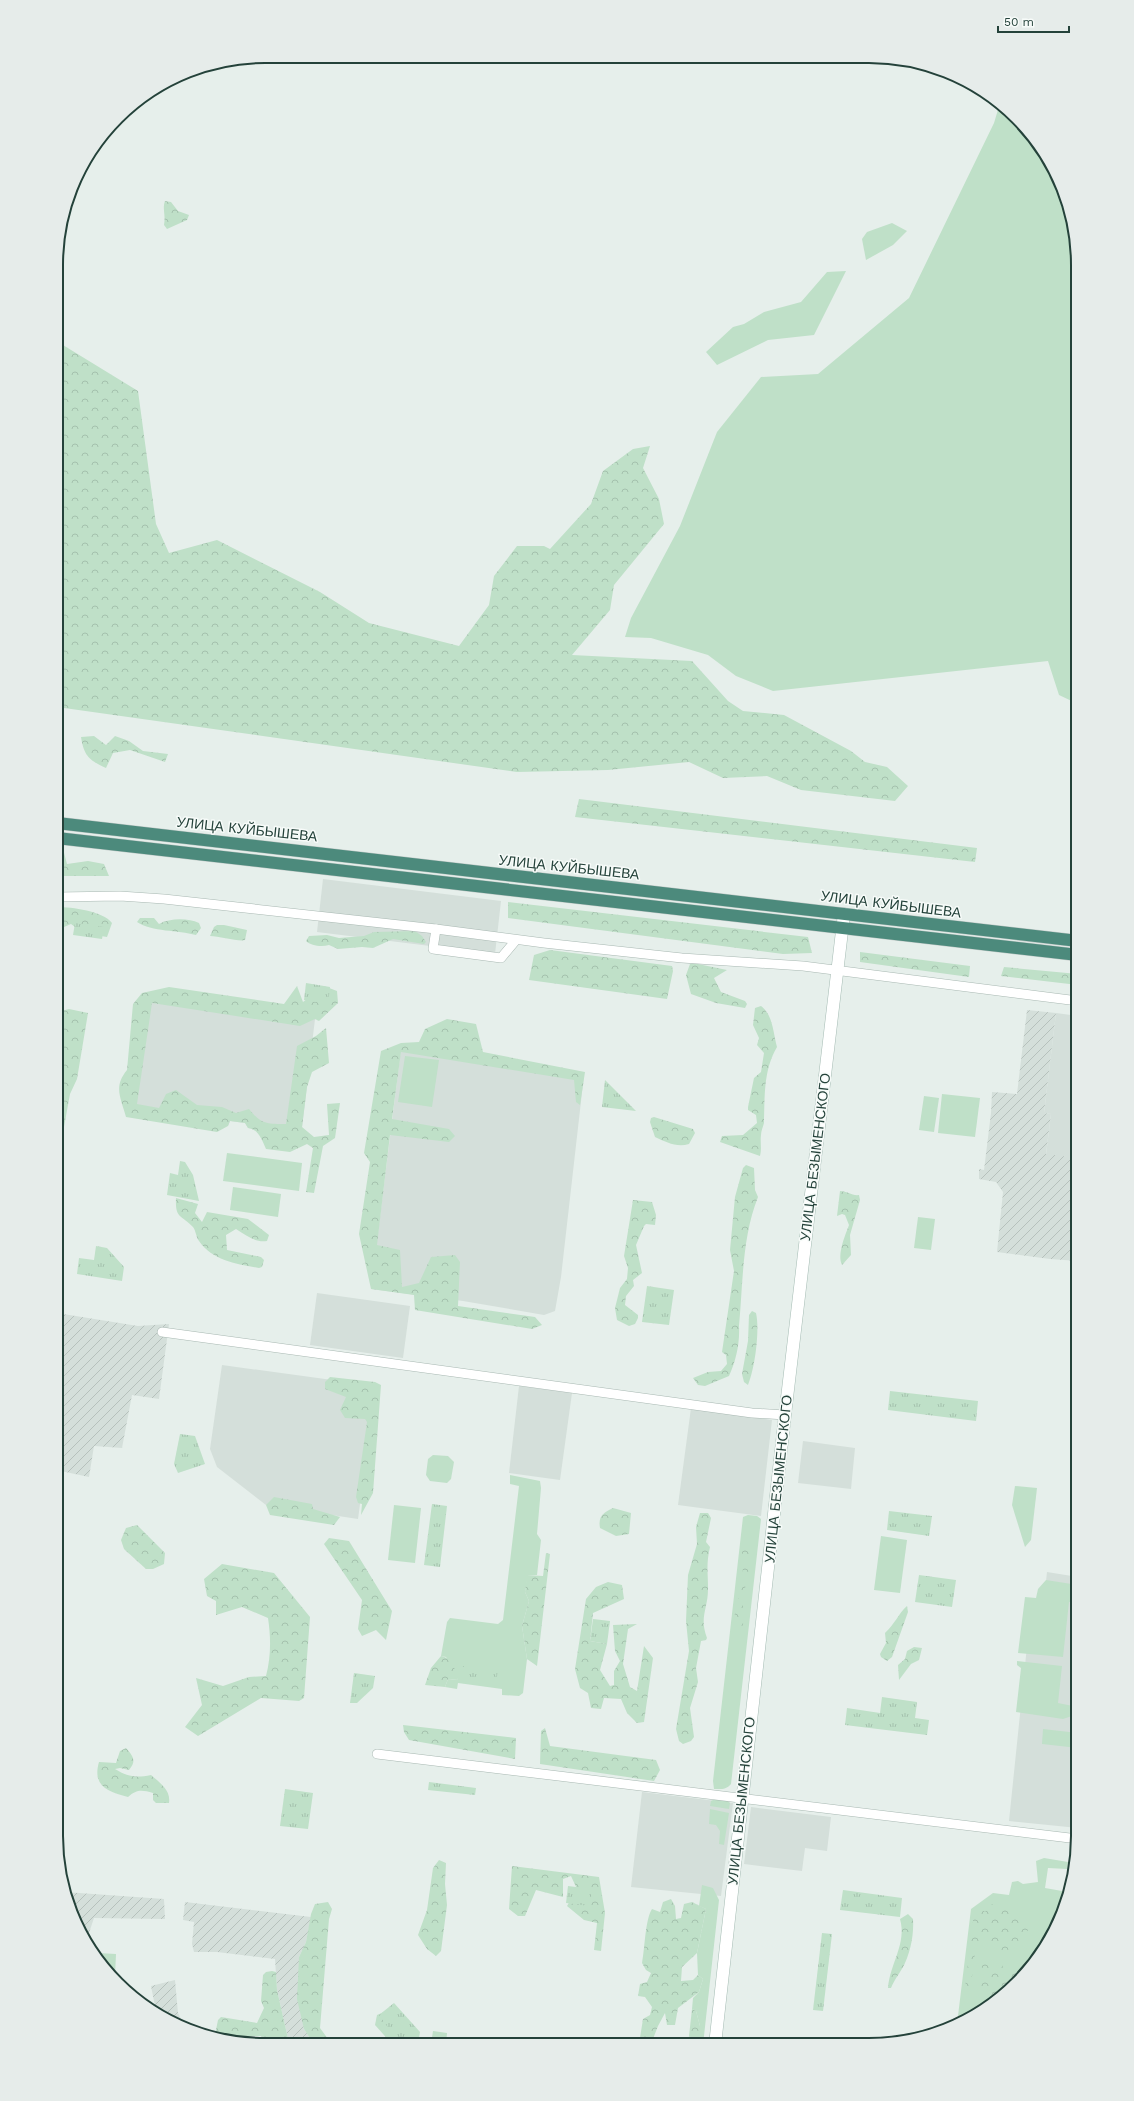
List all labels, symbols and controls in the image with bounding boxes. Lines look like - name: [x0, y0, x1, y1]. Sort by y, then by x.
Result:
- scale bar: [998, 8, 1069, 34]
- text: 50 m: [1004, 15, 1034, 29]
- street label: УЛИЦА КУЙБЫШЕВА: [176, 813, 319, 844]
- street label: УЛИЦА КУЙБЫШЕВА: [498, 851, 641, 882]
- street label: УЛИЦА КУЙБЫШЕВА: [820, 886, 963, 921]
- street label: УЛИЦА БЕЗЫМЕНСКОГО: [797, 1072, 833, 1242]
- street label: УЛИЦА БЕЗЫМЕНСКОГО: [761, 1394, 795, 1564]
- street label: УЛИЦА БЕЗЫМЕНСКОГО: [724, 1716, 758, 1886]

